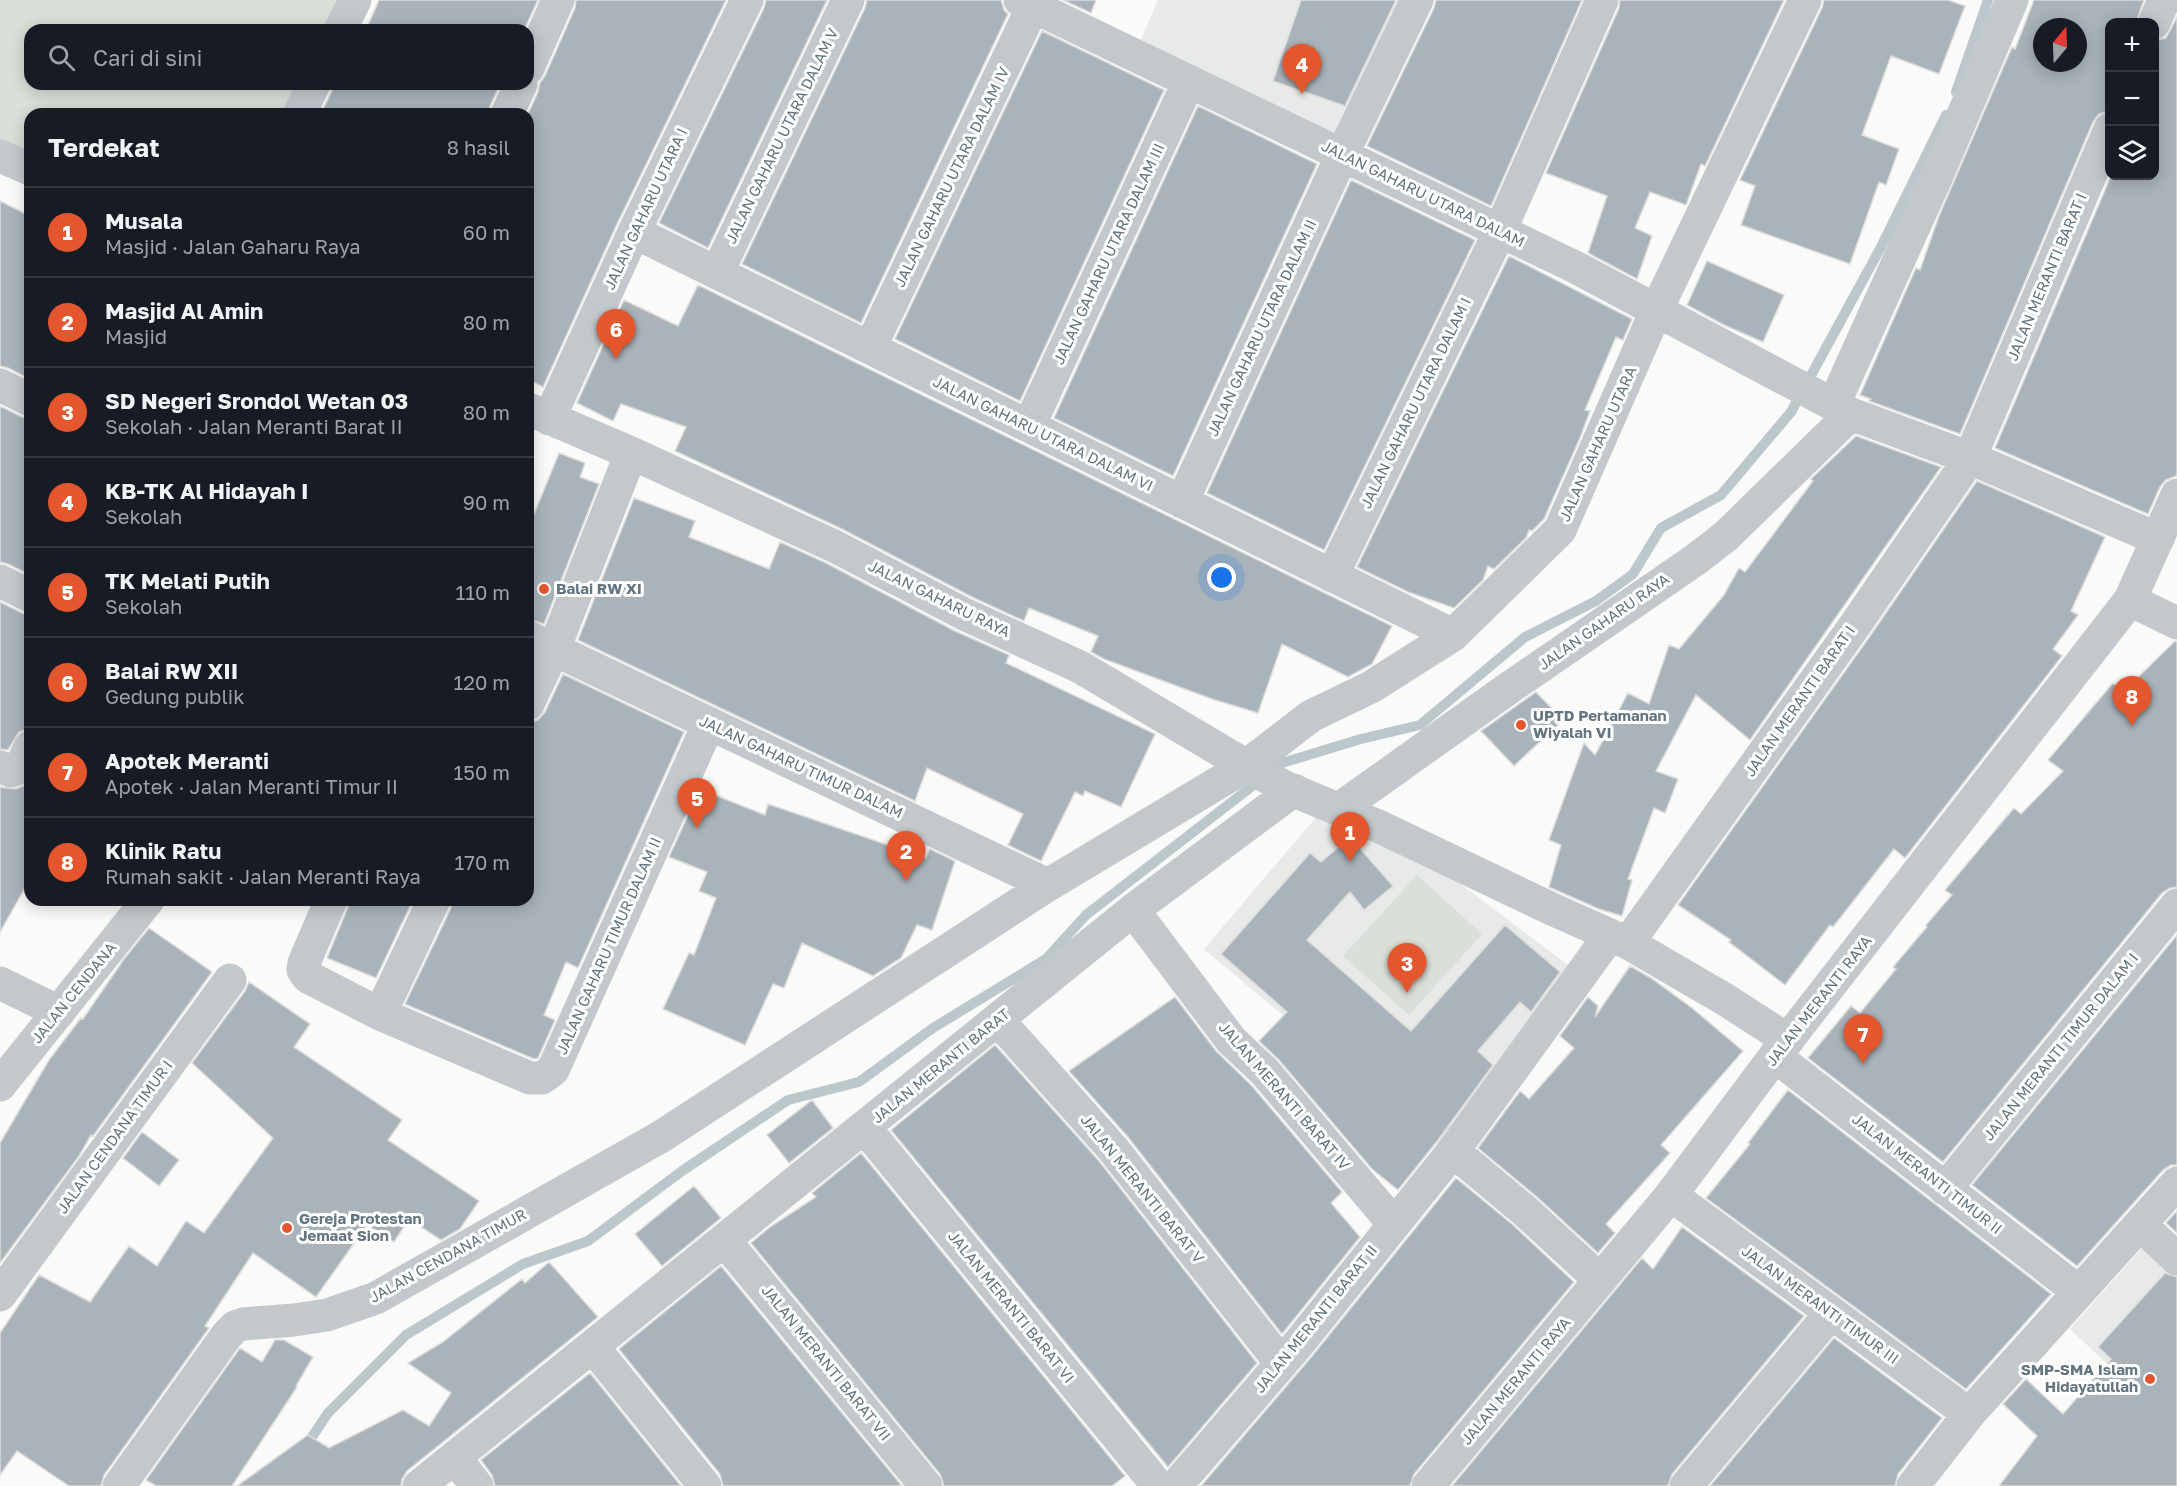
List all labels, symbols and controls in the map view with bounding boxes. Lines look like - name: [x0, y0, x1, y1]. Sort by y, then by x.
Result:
- north arrow: [2033, 18, 2087, 72]
- map controls: [2105, 18, 2159, 180]
- button: +: [2105, 18, 2159, 72]
- search box: [24, 24, 534, 90]
- street label: JALAN GAHARU UTARA DALAM V: [721, 25, 841, 246]
- icon: search: [45, 41, 78, 74]
- text: Cari di sini: [93, 44, 202, 71]
- pin: 4: [1282, 44, 1322, 94]
- street label: JALAN GAHARU UTARA DALAM IV: [890, 64, 1012, 289]
- button: −: [2105, 72, 2159, 126]
- street label: JALAN GAHARU UTARA I: [600, 125, 691, 292]
- button: layers: [2105, 126, 2159, 180]
- text: Terdekat: [48, 132, 160, 163]
- text: 8 hasil: [447, 135, 510, 159]
- street label: JALAN GAHARU UTARA DALAM: [1319, 136, 1528, 250]
- street label: JALAN GAHARU UTARA DALAM III: [1049, 140, 1167, 367]
- street label: JALAN MERANTI BARAT I: [2003, 190, 2090, 363]
- text: Musala: [105, 207, 183, 234]
- street label: JALAN GAHARU UTARA DALAM II: [1203, 216, 1319, 439]
- text: 1: [62, 220, 73, 244]
- text: 60 m: [463, 220, 510, 244]
- text: Masjid · Jalan Gaharu Raya: [105, 234, 361, 258]
- street label: JALAN GAHARU UTARA DALAM I: [1356, 294, 1474, 511]
- text: Masjid Al Amin: [105, 297, 263, 324]
- text: 2: [61, 310, 74, 334]
- text: 80 m: [463, 310, 510, 334]
- pin: 6: [596, 310, 636, 359]
- text: Masjid: [105, 324, 167, 348]
- street label: JALAN GAHARU UTARA: [1555, 363, 1639, 524]
- street label: JALAN GAHARU UTARA DALAM VI: [931, 372, 1156, 494]
- text: SD Negeri Srondol Wetan 03: [105, 387, 408, 414]
- text: 3: [61, 400, 74, 424]
- text: 80 m: [463, 400, 510, 424]
- text: Sekolah · Jalan Meranti Barat II: [105, 414, 403, 438]
- text: KB-TK Al Hidayah I: [105, 477, 308, 504]
- text: 4: [61, 490, 74, 514]
- text: 90 m: [463, 490, 510, 514]
- text: Sekolah: [105, 504, 182, 528]
- street label: JALAN GAHARU RAYA: [866, 556, 1013, 640]
- your location: [1207, 563, 1236, 592]
- text: TK Melati Putih: [105, 567, 270, 594]
- street label: JALAN GAHARU RAYA: [1535, 569, 1672, 673]
- place label: Balai RW XI: [556, 579, 642, 597]
- text: 5: [61, 580, 74, 604]
- text: 110 m: [456, 580, 510, 604]
- marker: Balai RW XI: [537, 582, 551, 596]
- text: Sekolah: [105, 594, 182, 618]
- street label: JALAN MERANTI BARAT I: [1740, 621, 1858, 779]
- text: Balai RW XII: [105, 657, 238, 684]
- text: 6: [61, 670, 74, 694]
- text: 120 m: [454, 670, 510, 694]
- pin: 8: [2112, 676, 2152, 726]
- text: Gedung publik: [105, 684, 244, 708]
- place label: UPTD Pertamanan Wiyalah VI: [1533, 706, 1667, 741]
- street label: JALAN GAHARU TIMUR DALAM: [697, 711, 906, 821]
- marker: UPTD Pertamanan Wiyalah VI: [1514, 718, 1528, 732]
- text: Apotek Meranti: [105, 747, 269, 774]
- text: 7: [62, 760, 73, 784]
- text: 150 m: [454, 760, 510, 784]
- text: Apotek · Jalan Meranti Timur II: [105, 774, 398, 798]
- pin: 5: [678, 778, 716, 828]
- pin: 1: [1330, 812, 1370, 862]
- pin: 2: [886, 832, 926, 881]
- street label: JALAN GAHARU TIMUR DALAM II: [552, 834, 664, 1057]
- text: Klinik Ratu: [105, 837, 221, 864]
- text: 8: [61, 850, 74, 874]
- text: 170 m: [455, 850, 510, 874]
- text: Rumah sakit · Jalan Meranti Raya: [105, 864, 421, 888]
- street label: JALAN MERANTI RAYA: [1762, 932, 1875, 1069]
- street label: JALAN CENDANA: [27, 938, 119, 1046]
- pin: 3: [1388, 944, 1426, 993]
- street label: JALAN MERANTI TIMUR DALAM I: [1979, 949, 2141, 1144]
- street label: JALAN MERANTI BARAT: [868, 1004, 1013, 1126]
- pin: 7: [1844, 1014, 1882, 1064]
- street label: JALAN MERANTI BARAT IV: [1216, 1018, 1354, 1173]
- street label: JALAN CENDANA TIMUR I: [53, 1056, 176, 1216]
- street label: JALAN MERANTI TIMUR II: [1849, 1109, 2006, 1237]
- street label: JALAN MERANTI BARAT V: [1077, 1111, 1208, 1266]
- street label: JALAN CENDANA TIMUR: [366, 1204, 529, 1306]
- place label: Gereja Protestan Jemaat Sion: [299, 1209, 421, 1244]
- marker: Gereja Protestan Jemaat Sion: [280, 1221, 294, 1235]
- street label: JALAN MERANTI BARAT VI: [945, 1227, 1079, 1386]
- street label: JALAN MERANTI BARAT II: [1250, 1241, 1380, 1396]
- street label: JALAN MERANTI TIMUR III: [1739, 1241, 1903, 1367]
- street label: JALAN MERANTI BARAT VII: [758, 1281, 895, 1444]
- street label: JALAN MERANTI RAYA: [1457, 1313, 1574, 1448]
- place label: SMP-SMA Islam Hidayatullah: [2021, 1360, 2138, 1395]
- marker: SMP-SMA Islam Hidayatullah: [2143, 1372, 2157, 1386]

